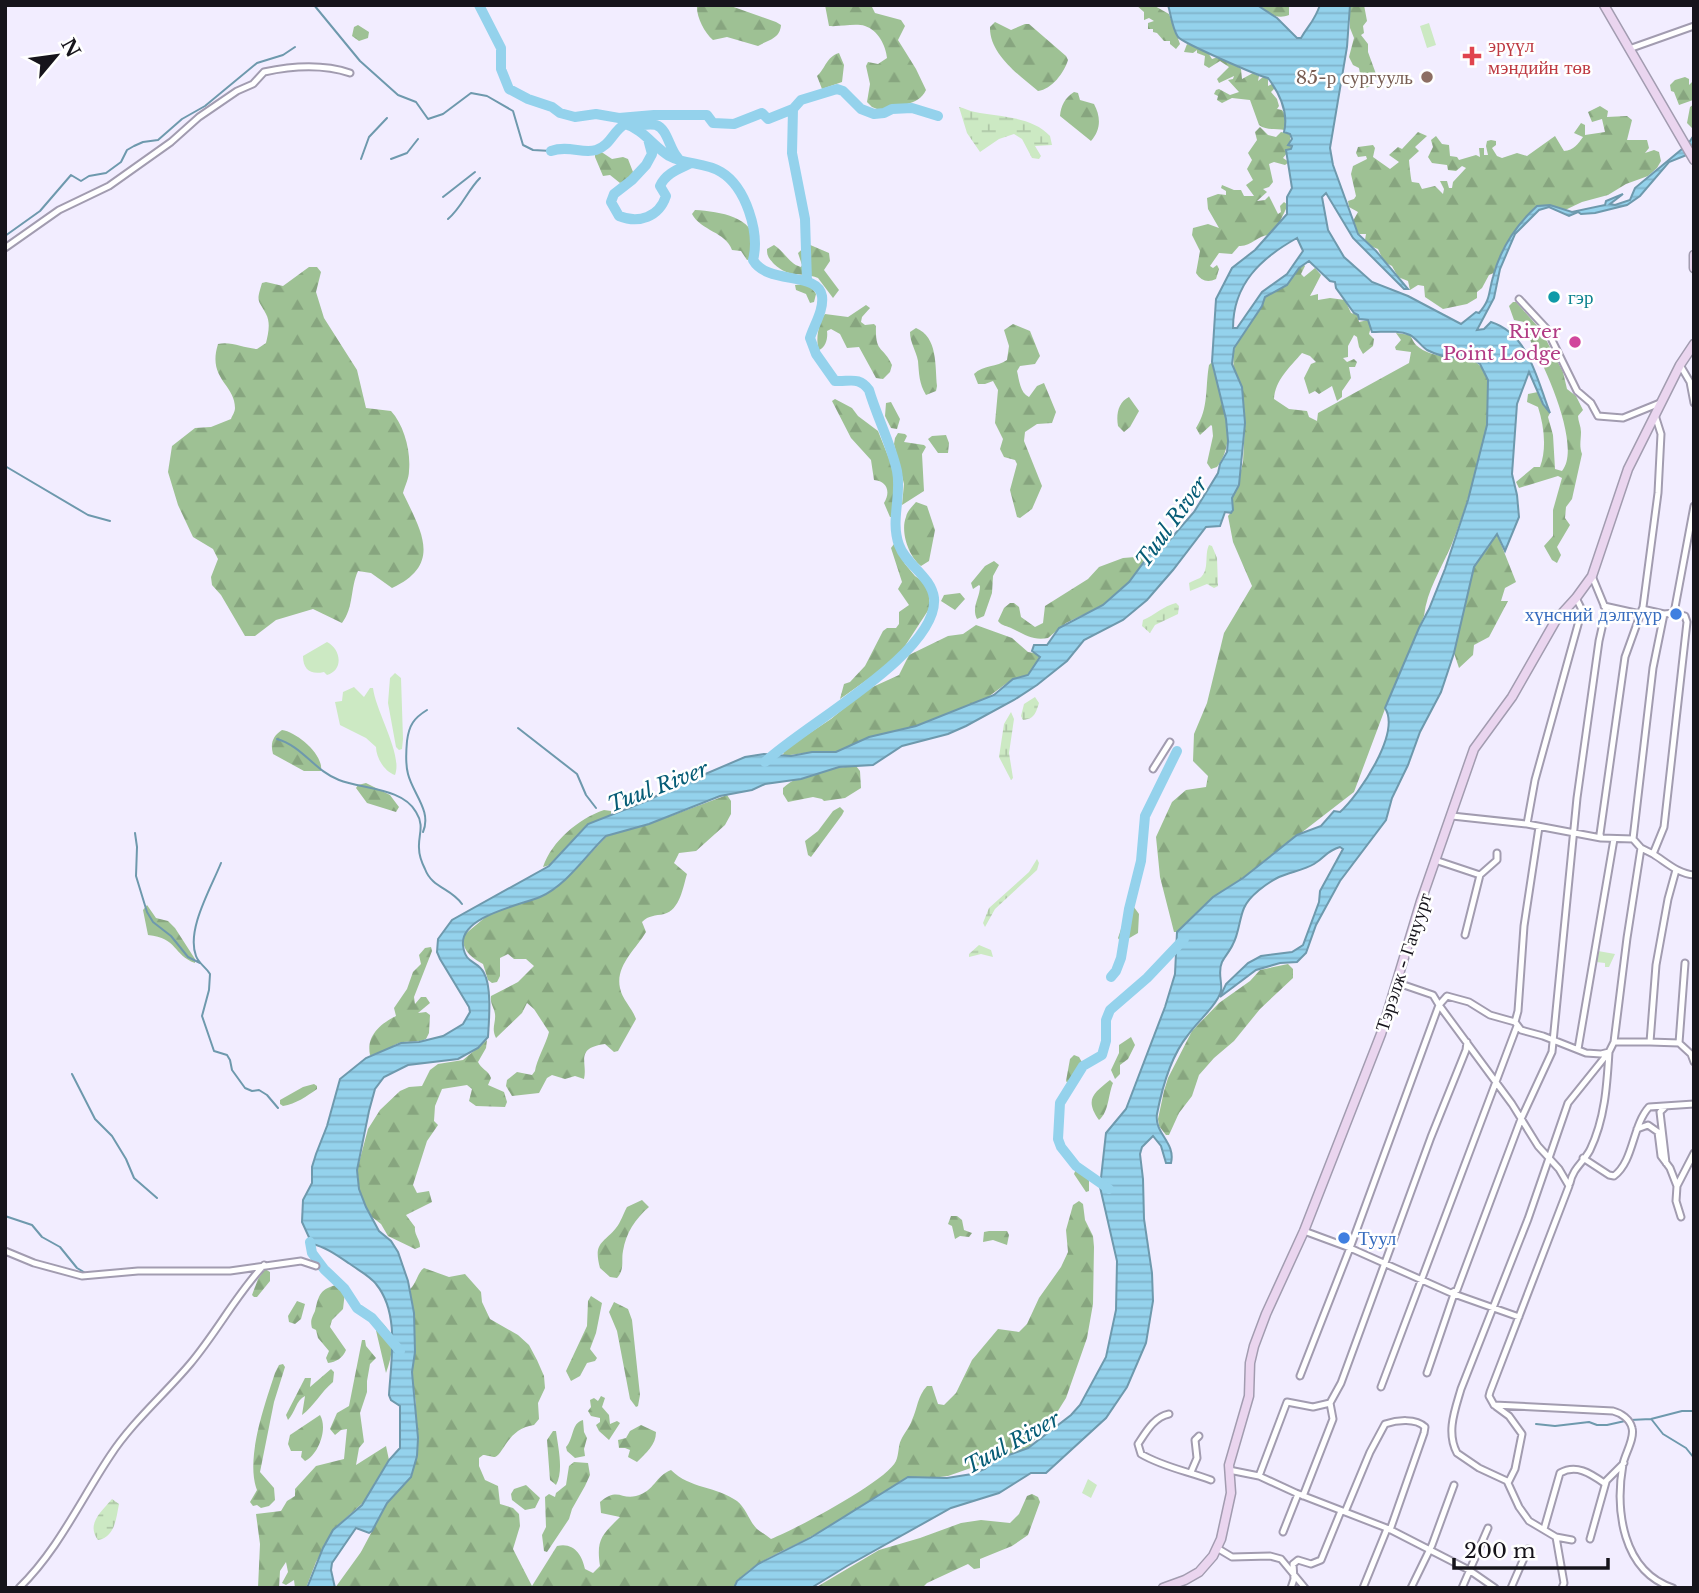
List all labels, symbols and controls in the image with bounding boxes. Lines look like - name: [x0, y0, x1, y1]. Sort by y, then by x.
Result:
- north arrow: [21, 21, 91, 91]
- place label: эрүүл мэндийн төв: [1488, 34, 1591, 79]
- text: N: [56, 35, 85, 62]
- marker: эрүүл мэндийн төв: [1462, 46, 1482, 66]
- place label: 85-р сургууль: [1296, 66, 1413, 89]
- marker: 85-р сургууль: [1419, 69, 1435, 85]
- place label: гэр: [1568, 286, 1593, 309]
- marker: гэр: [1546, 289, 1562, 305]
- place label: River Point Lodge: [1443, 320, 1561, 365]
- marker: River Point Lodge: [1567, 334, 1583, 350]
- water label: Tuul River: [1130, 471, 1214, 572]
- place label: хүнсний дэлгүүр: [1525, 603, 1662, 626]
- marker: хүнсний дэлгүүр: [1668, 606, 1684, 622]
- water label: Tuul River: [604, 755, 713, 818]
- street label: Тэрэлж - Гачуурт: [1370, 889, 1437, 1034]
- place label: Туул: [1358, 1227, 1397, 1250]
- marker: Туул: [1336, 1230, 1352, 1246]
- water label: Tuul River: [959, 1405, 1066, 1480]
- scale bar: [1454, 1526, 1608, 1570]
- text: 200 m: [1464, 1538, 1536, 1564]

